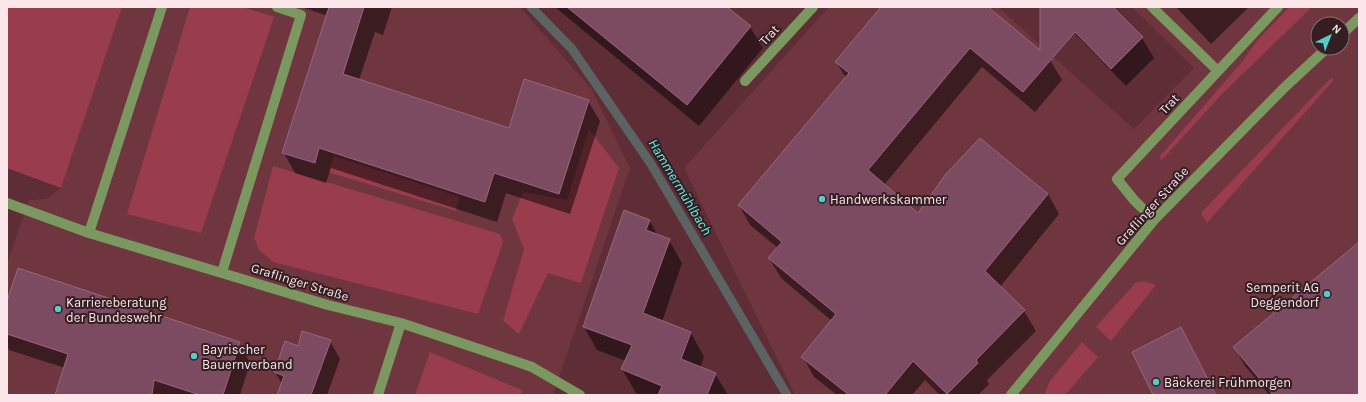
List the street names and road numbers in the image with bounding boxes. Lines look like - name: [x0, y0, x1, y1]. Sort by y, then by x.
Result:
- street label: Trat: [756, 22, 782, 48]
- street label: Trat: [1156, 91, 1182, 117]
- street label: Graflinger Straße: [1113, 163, 1192, 249]
- street label: Graflinger Straße: [249, 260, 351, 304]

